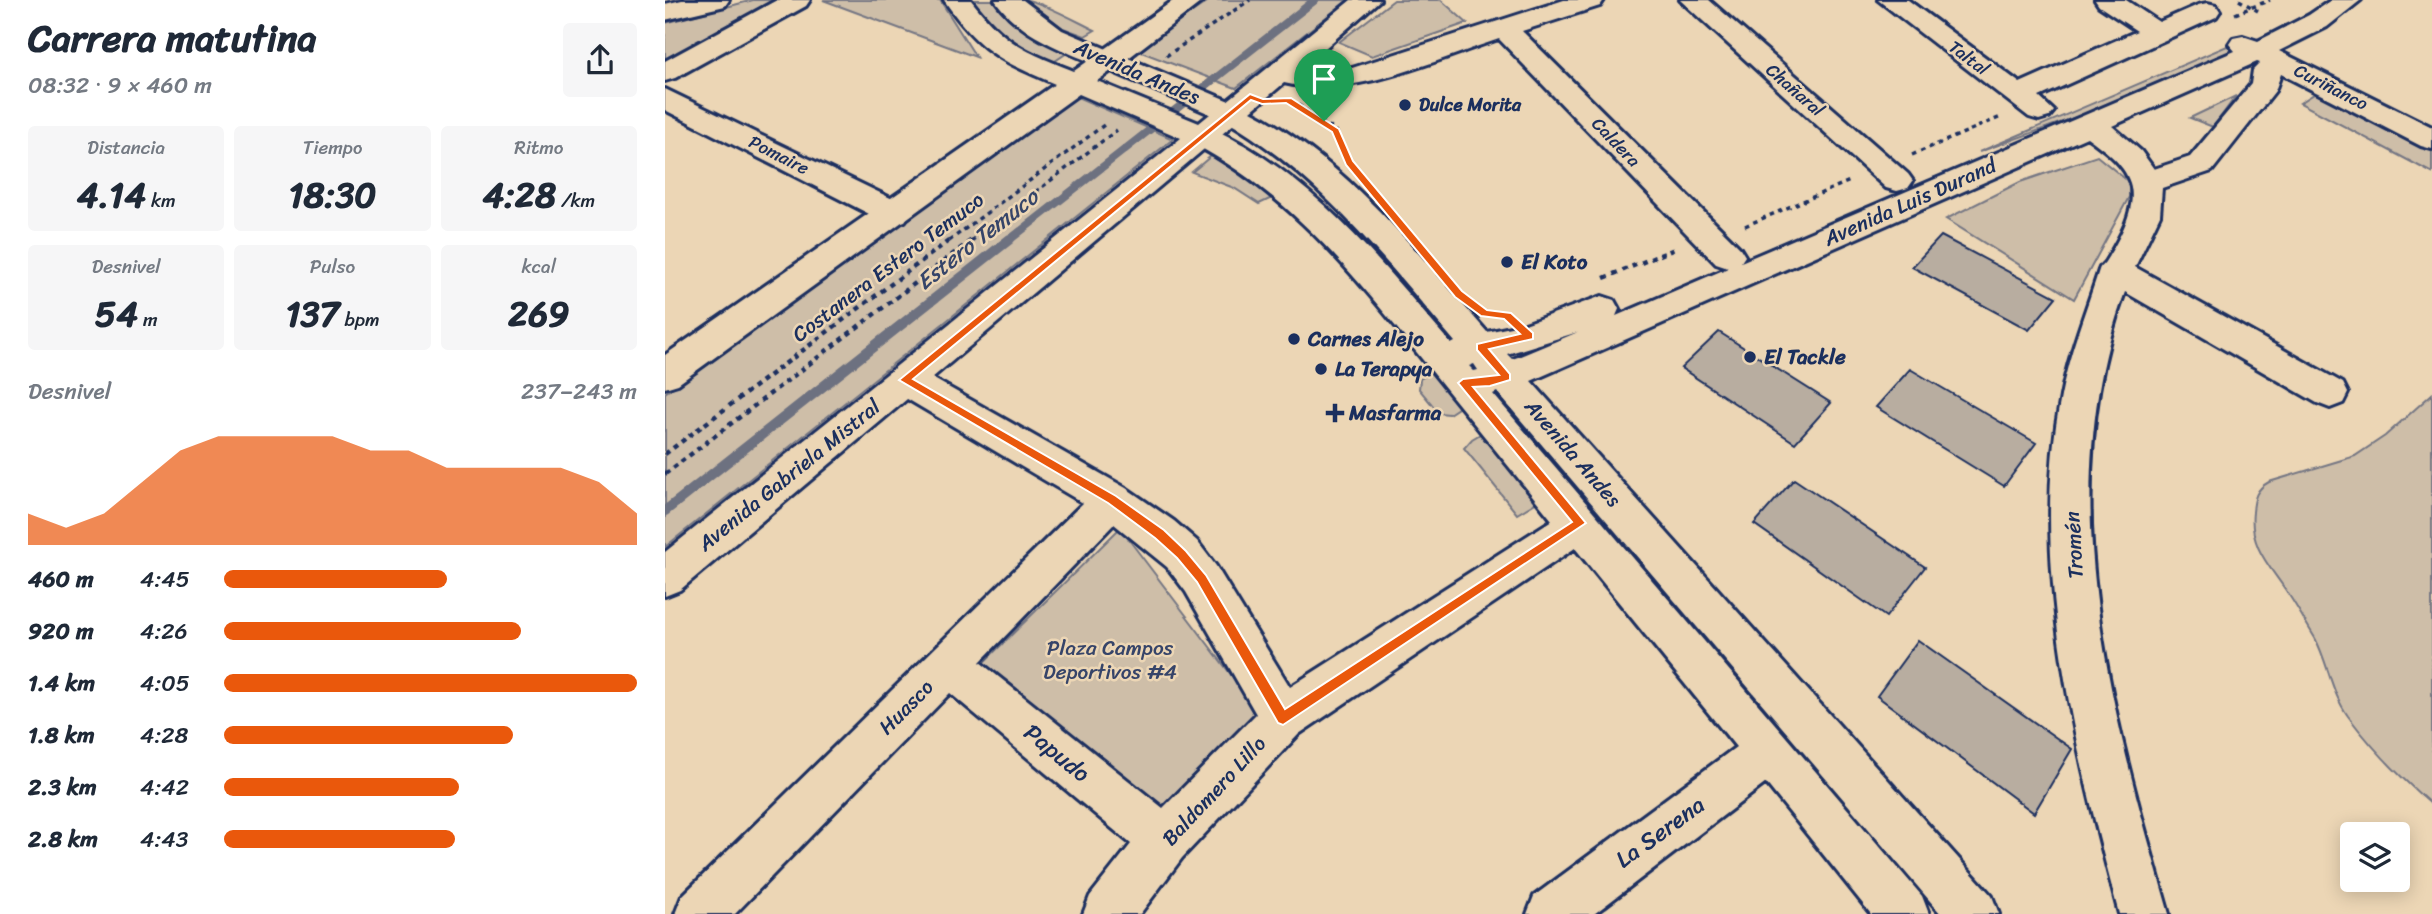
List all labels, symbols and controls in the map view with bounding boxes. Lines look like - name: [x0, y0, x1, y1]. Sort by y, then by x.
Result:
- text: Carrera matutina: [28, 5, 317, 72]
- button: share: [563, 23, 637, 97]
- street label: Avenida Andes: [1067, 28, 1206, 116]
- street label: Taltal: [1942, 32, 1997, 85]
- pin: [1294, 49, 1354, 121]
- street label: Chañaral: [1758, 55, 1833, 126]
- street label: Curiñanco: [2288, 55, 2374, 119]
- icon: arrive: [1305, 60, 1343, 98]
- text: 08:32 · 9 × 460 m: [28, 65, 212, 106]
- place label: Dulce Morita: [1419, 89, 1522, 121]
- marker: Dulce Morita: [1397, 97, 1413, 113]
- street label: Caldera: [1583, 109, 1649, 175]
- street label: Pomaire: [743, 126, 815, 184]
- text: Distancia: [87, 131, 165, 164]
- text: Tiempo: [303, 131, 362, 164]
- text: Ritmo: [514, 131, 563, 164]
- street label: Avenida Luis Durand: [1816, 146, 2004, 258]
- text: 4.14: [77, 164, 146, 226]
- text: 18:30: [288, 164, 377, 226]
- text: 4:28: [482, 164, 556, 226]
- water label: Estero Temuco: [907, 177, 1049, 301]
- street label: Costanera Estero Temuco: [783, 182, 993, 352]
- text: km: [146, 184, 176, 217]
- text: /km: [556, 184, 595, 217]
- place label: El Koto: [1521, 243, 1588, 281]
- text: Desnivel: [92, 250, 161, 283]
- text: Pulso: [310, 250, 355, 283]
- text: kcal: [522, 250, 556, 283]
- marker: El Koto: [1499, 254, 1515, 270]
- text: 54: [95, 283, 138, 345]
- text: 137: [285, 283, 340, 345]
- text: 269: [508, 283, 570, 345]
- text: m: [138, 303, 158, 336]
- text: bpm: [340, 303, 380, 336]
- place label: Carnes Alejo: [1307, 320, 1424, 358]
- marker: Carnes Alejo: [1286, 331, 1302, 347]
- place label: El Tackle: [1764, 338, 1846, 376]
- marker: El Tackle: [1742, 349, 1758, 365]
- place label: La Terapya: [1335, 350, 1433, 388]
- marker: La Terapya: [1313, 361, 1329, 377]
- text: Desnivel: [28, 371, 111, 412]
- text: 237–243 m: [521, 371, 637, 412]
- street label: Avenida Gabriela Mistral: [688, 388, 890, 562]
- street label: Avenida Andes: [1514, 389, 1632, 516]
- place label: Masfarma: [1348, 394, 1442, 432]
- marker: Masfarma: [1327, 405, 1343, 421]
- street label: Tromén: [2053, 510, 2095, 580]
- text: 460 m: [28, 559, 94, 600]
- text: 4:45: [140, 559, 190, 600]
- text: 920 m: [28, 611, 94, 652]
- text: 4:26: [140, 611, 188, 652]
- park label: Plaza Campos Deportivos #4: [1043, 629, 1177, 691]
- text: 1.4 km: [28, 663, 95, 704]
- text: 4:05: [140, 663, 190, 704]
- street label: Huasco: [869, 670, 943, 744]
- street label: Papudo: [1014, 713, 1100, 794]
- text: 1.8 km: [28, 715, 95, 756]
- text: 4:28: [140, 715, 188, 756]
- street label: Baldomero Lillo: [1152, 727, 1276, 855]
- text: 2.3 km: [28, 767, 97, 808]
- text: 4:42: [140, 767, 189, 808]
- street label: La Serena: [1606, 785, 1714, 879]
- text: 2.8 km: [28, 819, 98, 860]
- text: 4:43: [140, 819, 188, 860]
- map controls: [2340, 822, 2410, 892]
- button: layers: [2340, 822, 2410, 892]

